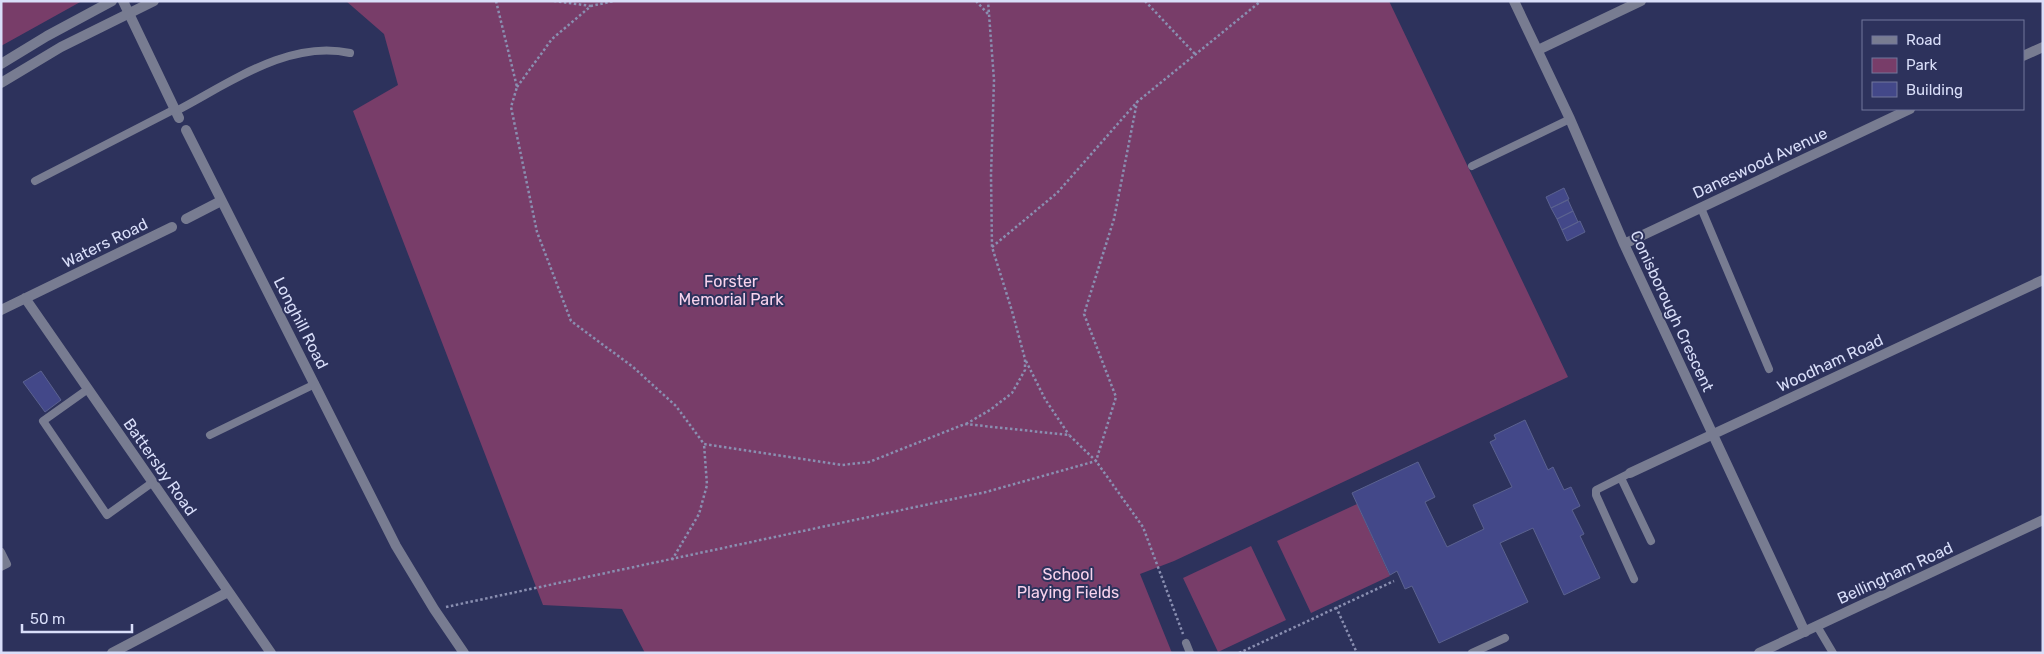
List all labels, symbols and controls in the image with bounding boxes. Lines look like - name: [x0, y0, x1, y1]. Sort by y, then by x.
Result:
- legend: [1862, 20, 2024, 110]
- text: Road: [1906, 31, 1942, 49]
- text: Park: [1906, 56, 1937, 74]
- text: Building: [1906, 81, 1963, 99]
- street label: Daneswood Avenue: [1690, 123, 1830, 203]
- street label: Waters Road: [59, 214, 151, 272]
- street label: Conisborough Crescent: [1626, 227, 1718, 395]
- park label: Forster Memorial Park: [679, 272, 784, 309]
- street label: Longhill Road: [270, 274, 332, 372]
- street label: Woodham Road: [1774, 330, 1886, 396]
- street label: Battersby Road: [119, 415, 201, 519]
- street label: Bellingham Road: [1834, 538, 1956, 608]
- park label: School Playing Fields: [1017, 565, 1119, 602]
- scale bar: [22, 602, 132, 634]
- text: 50 m: [30, 610, 65, 628]

